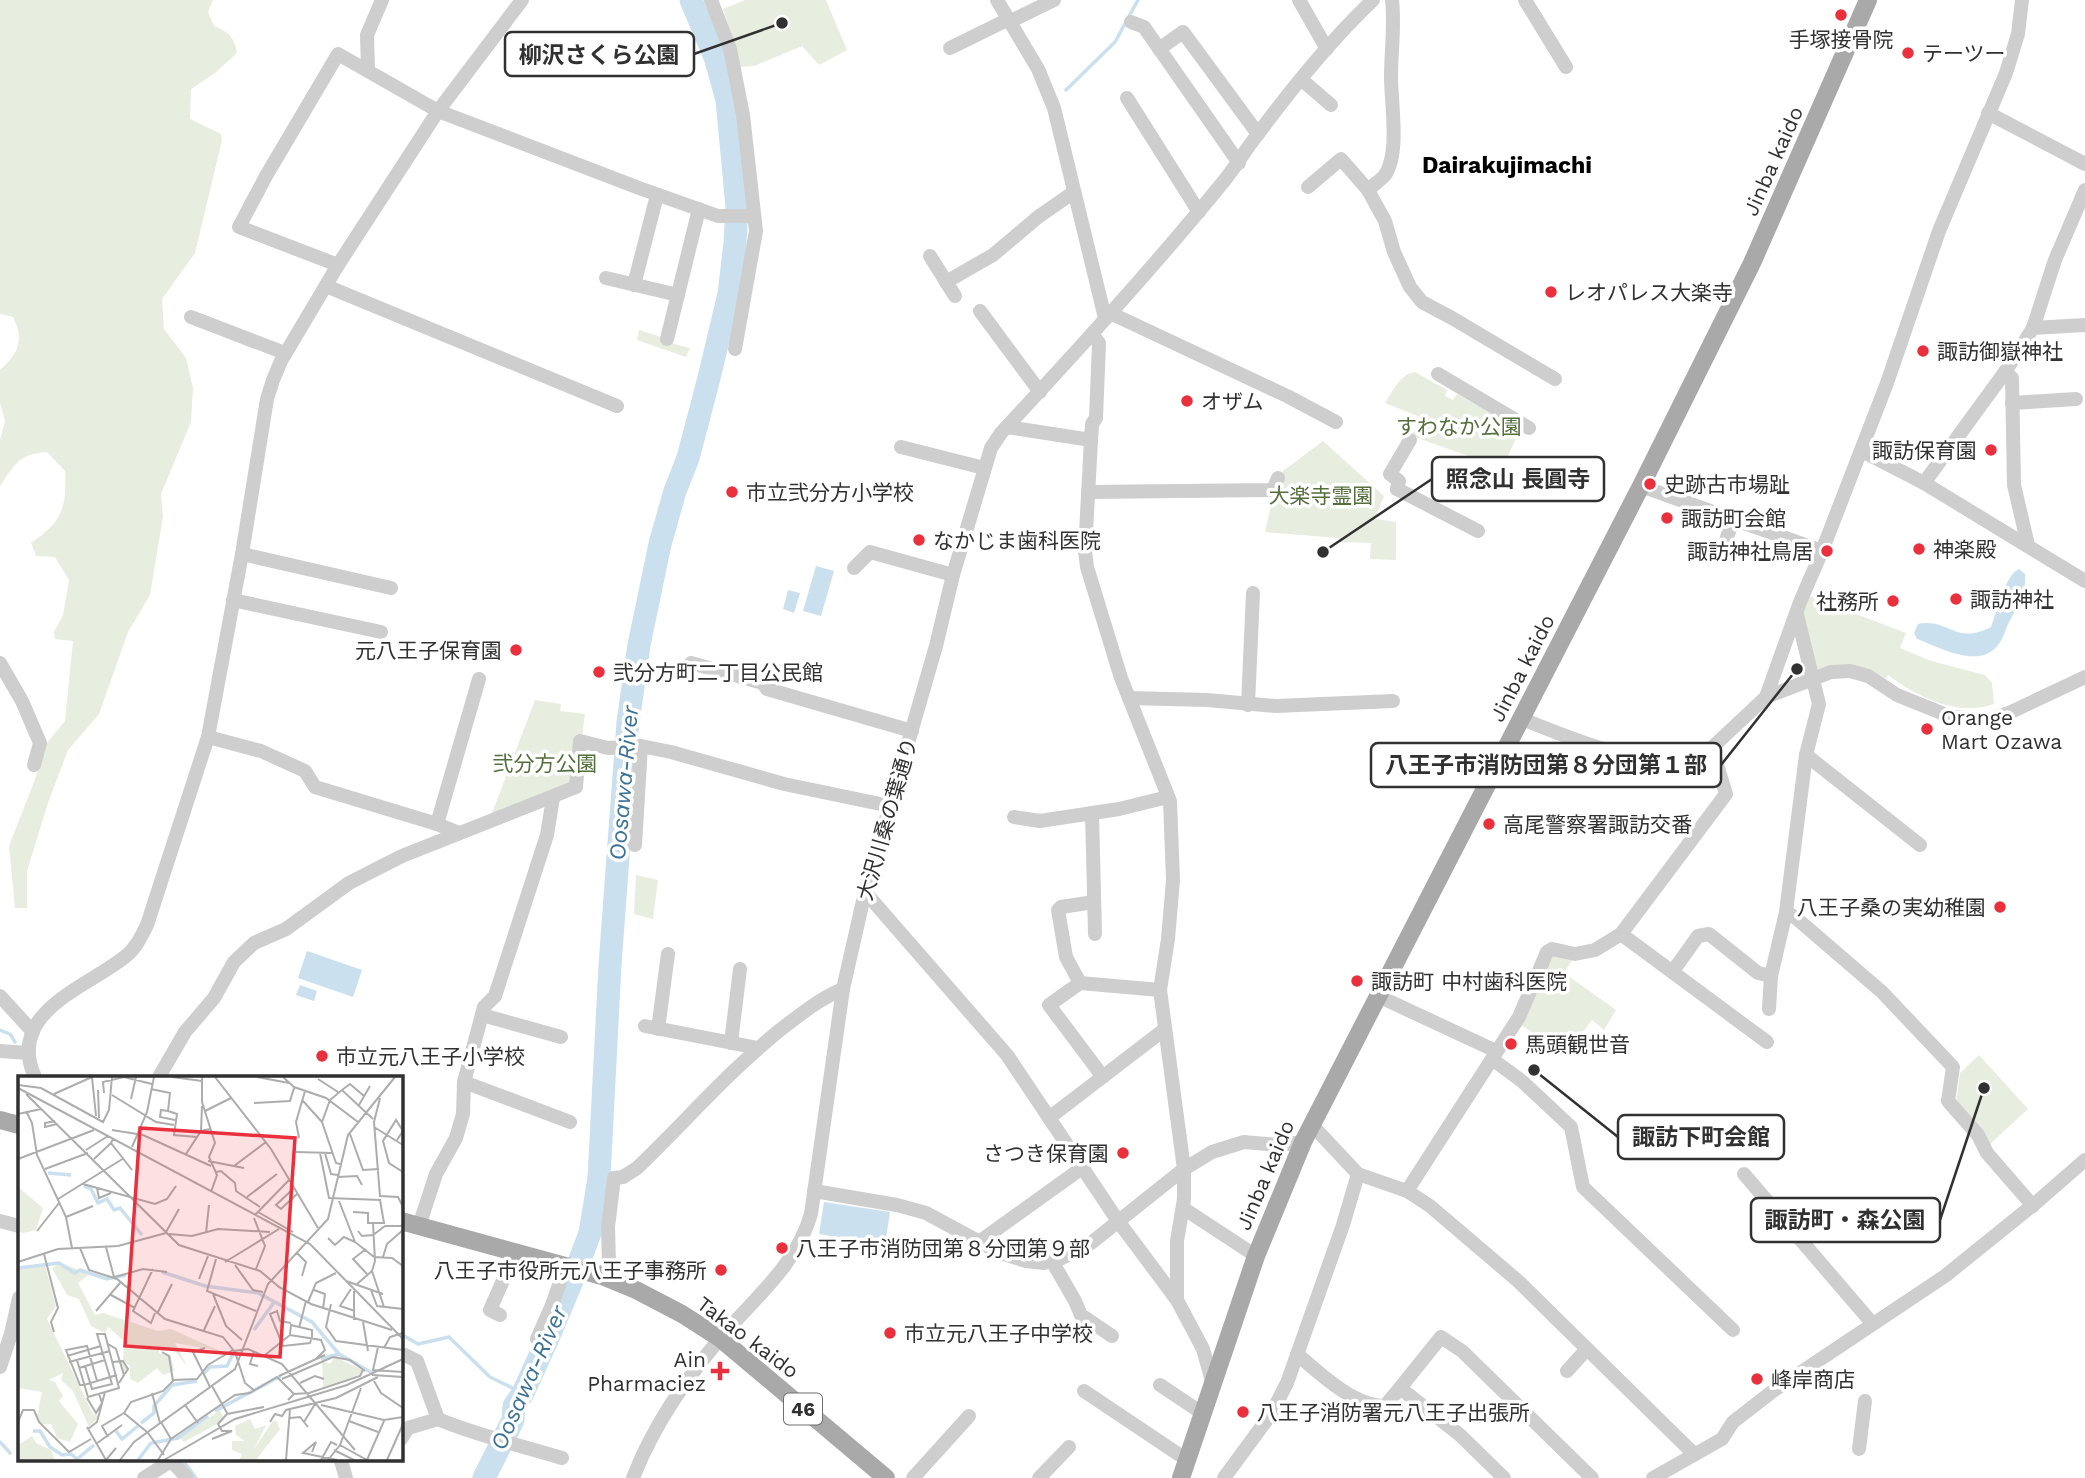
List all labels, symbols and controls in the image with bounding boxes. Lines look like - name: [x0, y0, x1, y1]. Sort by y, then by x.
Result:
- marker: 手塚接骨院: [1833, 7, 1849, 23]
- place label: 手塚接骨院: [1789, 27, 1894, 52]
- callout: 柳沢さくら公園: [505, 32, 694, 76]
- place label: テーツー: [1922, 41, 2006, 66]
- text: 柳沢さくら公園: [519, 42, 680, 69]
- marker: テーツー: [1900, 45, 1916, 61]
- street label: Jinba kaido: [1738, 102, 1808, 220]
- district label: Dairakujimachi: [1422, 152, 1592, 179]
- place label: レオパレス大楽寺: [1565, 280, 1733, 305]
- marker: レオパレス大楽寺: [1543, 284, 1559, 300]
- place label: 諏訪御嶽神社: [1937, 339, 2063, 364]
- marker: 諏訪御嶽神社: [1915, 343, 1931, 359]
- place label: オザム: [1201, 389, 1264, 414]
- marker: オザム: [1179, 393, 1195, 409]
- park label: すわなか公園: [1396, 414, 1522, 439]
- place label: 諏訪保育園: [1872, 438, 1977, 463]
- marker: 諏訪保育園: [1983, 442, 1999, 458]
- callout: 照念山 長圓寺: [1432, 457, 1604, 501]
- text: 照念山 長圓寺: [1446, 466, 1590, 493]
- place label: 史跡古市場趾: [1664, 472, 1790, 497]
- marker: 史跡古市場趾: [1642, 476, 1658, 492]
- place label: 市立弐分方小学校: [746, 480, 914, 505]
- park label: 大楽寺霊園: [1269, 483, 1374, 508]
- marker: 市立弐分方小学校: [724, 484, 740, 500]
- place label: 諏訪町会館: [1681, 506, 1786, 531]
- marker: 諏訪町会館: [1659, 510, 1675, 526]
- place label: なかじま歯科医院: [933, 528, 1101, 553]
- marker: なかじま歯科医院: [911, 532, 927, 548]
- place label: 神楽殿: [1933, 537, 1996, 562]
- place label: 諏訪神社鳥居: [1687, 539, 1813, 564]
- marker: 神楽殿: [1911, 541, 1927, 557]
- marker: 諏訪神社鳥居: [1819, 543, 1835, 559]
- place label: 諏訪神社: [1970, 587, 2054, 612]
- place label: 社務所: [1816, 589, 1879, 614]
- marker: 諏訪神社: [1948, 591, 1964, 607]
- marker: 社務所: [1885, 593, 1901, 609]
- street label: Jinba kaido: [1484, 610, 1560, 726]
- place label: 元八王子保育園: [355, 638, 502, 663]
- marker: 元八王子保育園: [508, 642, 524, 658]
- place label: 弐分方町二丁目公民館: [613, 660, 823, 685]
- marker: 弐分方町二丁目公民館: [591, 664, 607, 680]
- water label: Oosawa-River: [604, 703, 644, 861]
- place label: Orange Mart Ozawa: [1941, 705, 2062, 754]
- marker: Orange Mart Ozawa: [1919, 721, 1935, 737]
- street label: 大沢川桑の葉通り: [852, 735, 922, 903]
- callout: 八王子市消防団第８分団第１部: [1371, 743, 1721, 787]
- park label: 弐分方公園: [493, 751, 598, 776]
- text: 八王子市消防団第８分団第１部: [1385, 752, 1707, 779]
- place label: 高尾警察署諏訪交番: [1503, 812, 1692, 837]
- marker: 高尾警察署諏訪交番: [1481, 816, 1497, 832]
- place label: 八王子桑の実幼稚園: [1797, 895, 1986, 920]
- marker: 八王子桑の実幼稚園: [1992, 899, 2008, 915]
- place label: 諏訪町 中村歯科医院: [1371, 969, 1567, 994]
- marker: 諏訪町 中村歯科医院: [1349, 973, 1365, 989]
- place label: 馬頭観世音: [1525, 1032, 1630, 1057]
- marker: 馬頭観世音: [1503, 1036, 1519, 1052]
- place label: 市立元八王子小学校: [336, 1044, 525, 1069]
- marker: 市立元八王子小学校: [314, 1048, 330, 1064]
- inset map: [18, 1076, 402, 1460]
- callout: 諏訪下町会館: [1618, 1115, 1784, 1159]
- street label: Jinba kaido: [1231, 1116, 1299, 1234]
- text: 諏訪下町会館: [1632, 1124, 1770, 1151]
- place label: さつき保育園: [983, 1141, 1109, 1166]
- marker: さつき保育園: [1115, 1145, 1131, 1161]
- callout: 諏訪町・森公園: [1751, 1198, 1940, 1242]
- text: 諏訪町・森公園: [1765, 1207, 1926, 1234]
- place label: 八王子市消防団第８分団第９部: [796, 1236, 1090, 1261]
- marker: 八王子市消防団第８分団第９部: [774, 1240, 790, 1256]
- place label: 八王子市役所元八王子事務所: [434, 1258, 707, 1283]
- marker: 八王子市役所元八王子事務所: [713, 1262, 729, 1278]
- street label: Takao kaido: [692, 1291, 804, 1383]
- water label: Oosawa-River: [485, 1301, 573, 1454]
- place label: 市立元八王子中学校: [904, 1321, 1093, 1346]
- marker: 市立元八王子中学校: [882, 1325, 898, 1341]
- place label: Ain Pharmaciez: [587, 1347, 706, 1396]
- marker: Ain Pharmaciez: [712, 1363, 728, 1379]
- place label: 峰岸商店: [1771, 1367, 1855, 1392]
- marker: 峰岸商店: [1749, 1371, 1765, 1387]
- road number: 46: [784, 1394, 822, 1424]
- place label: 八王子消防署元八王子出張所: [1257, 1400, 1530, 1425]
- marker: 八王子消防署元八王子出張所: [1235, 1404, 1251, 1420]

